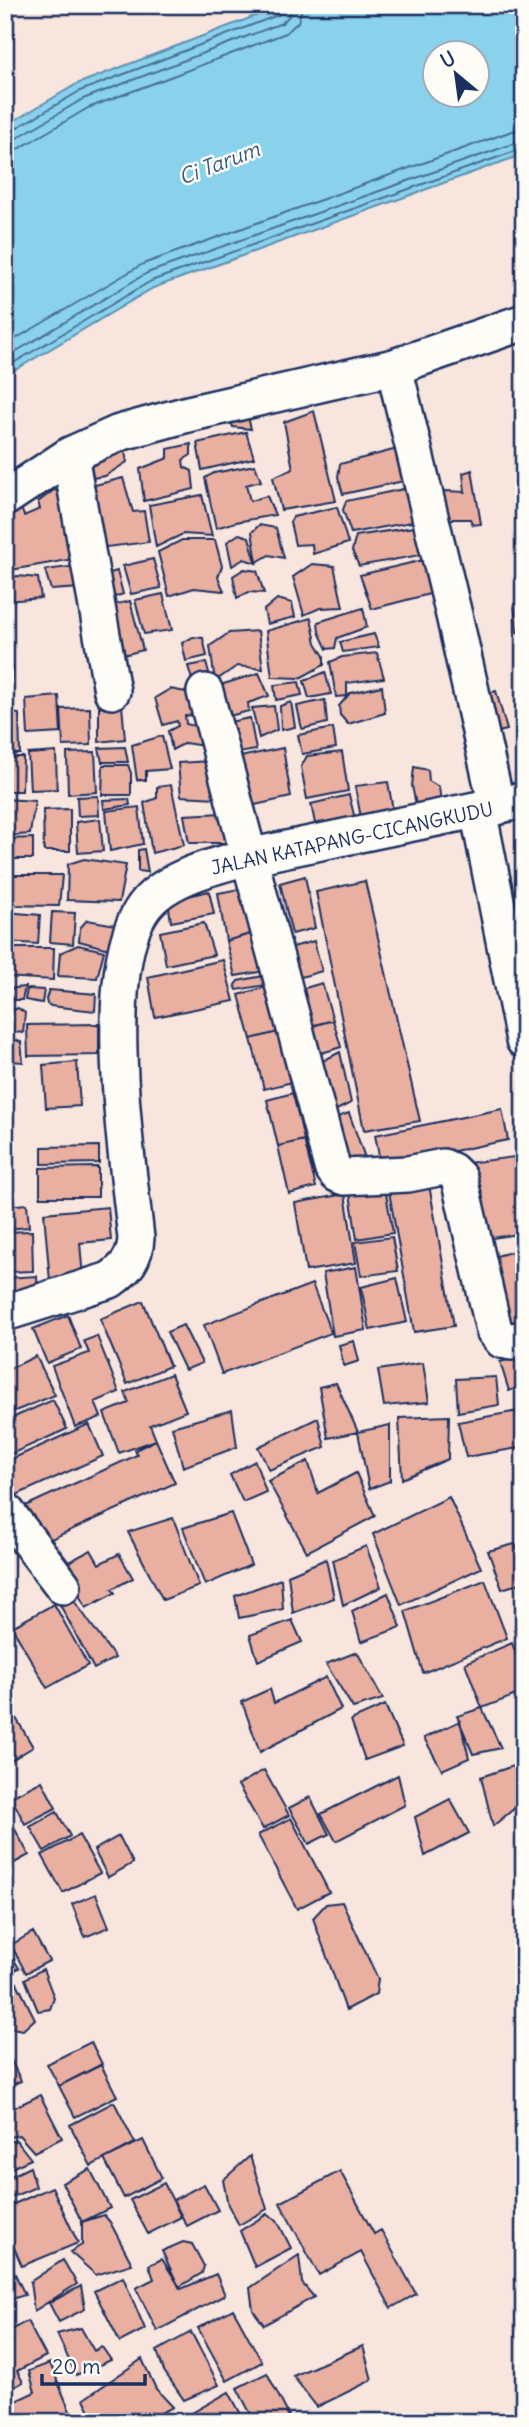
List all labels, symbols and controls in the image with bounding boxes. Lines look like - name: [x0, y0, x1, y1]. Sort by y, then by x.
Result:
- north arrow: [420, 38, 490, 108]
- text: U: [436, 45, 459, 73]
- water label: Ci Tarum: [175, 135, 264, 191]
- street label: JALAN KATAPANG-CICANGKUDU: [209, 796, 495, 880]
- scale bar: [42, 2343, 145, 2387]
- text: 20 m: [52, 2353, 101, 2380]

